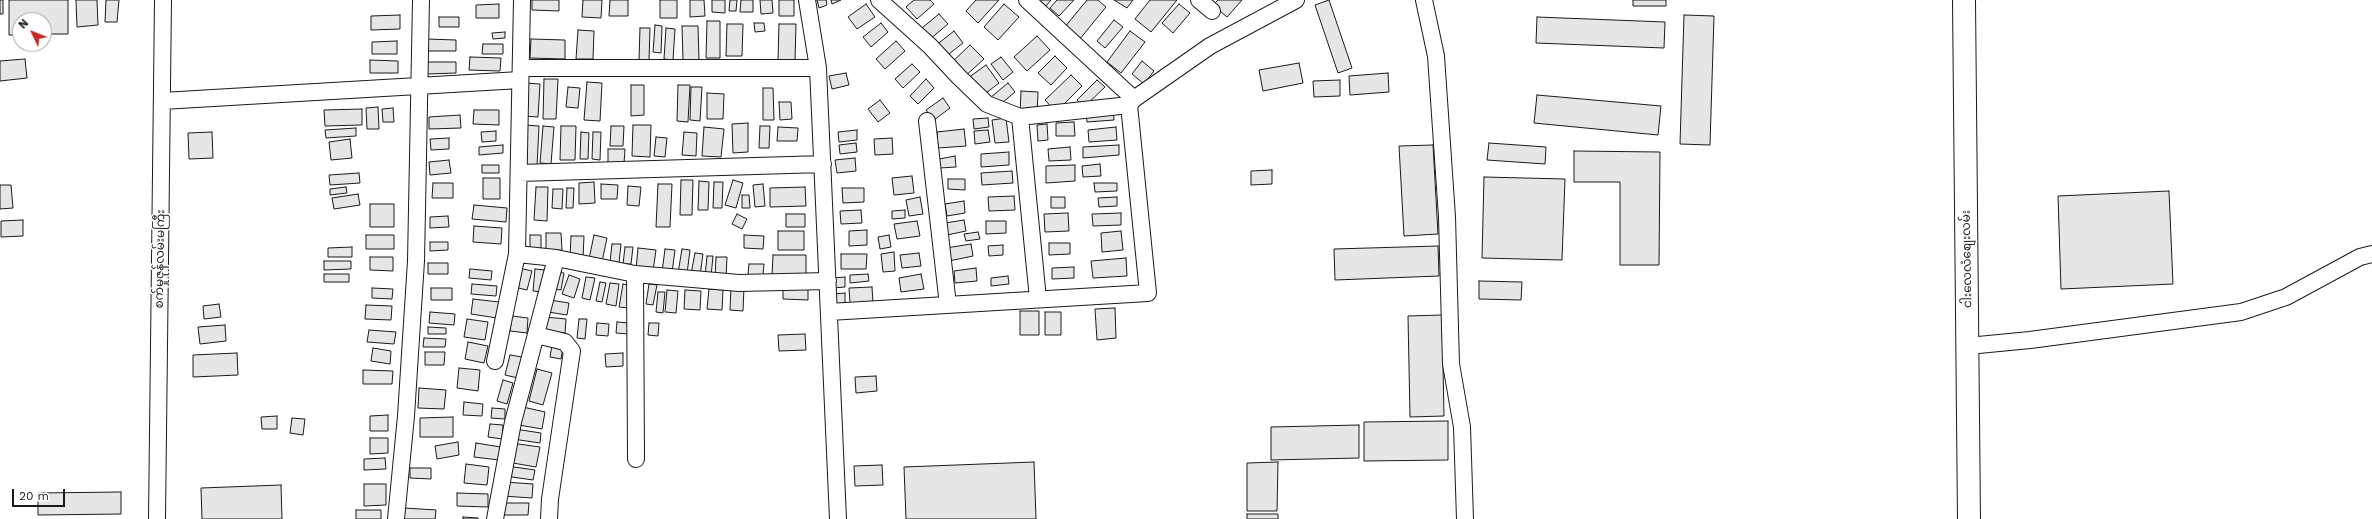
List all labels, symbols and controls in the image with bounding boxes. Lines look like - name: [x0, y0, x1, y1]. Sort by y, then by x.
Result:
- north arrow: [12, 12, 52, 52]
- text: N: [16, 17, 31, 32]
- street label: စက်မှုဇုန်လမ်းမကြီး: [152, 209, 168, 309]
- street label: ငါးလေလံစျေးလမ်း: [1959, 210, 1975, 308]
- scale bar: [14, 481, 67, 507]
- text: 20 m: [19, 489, 49, 503]

